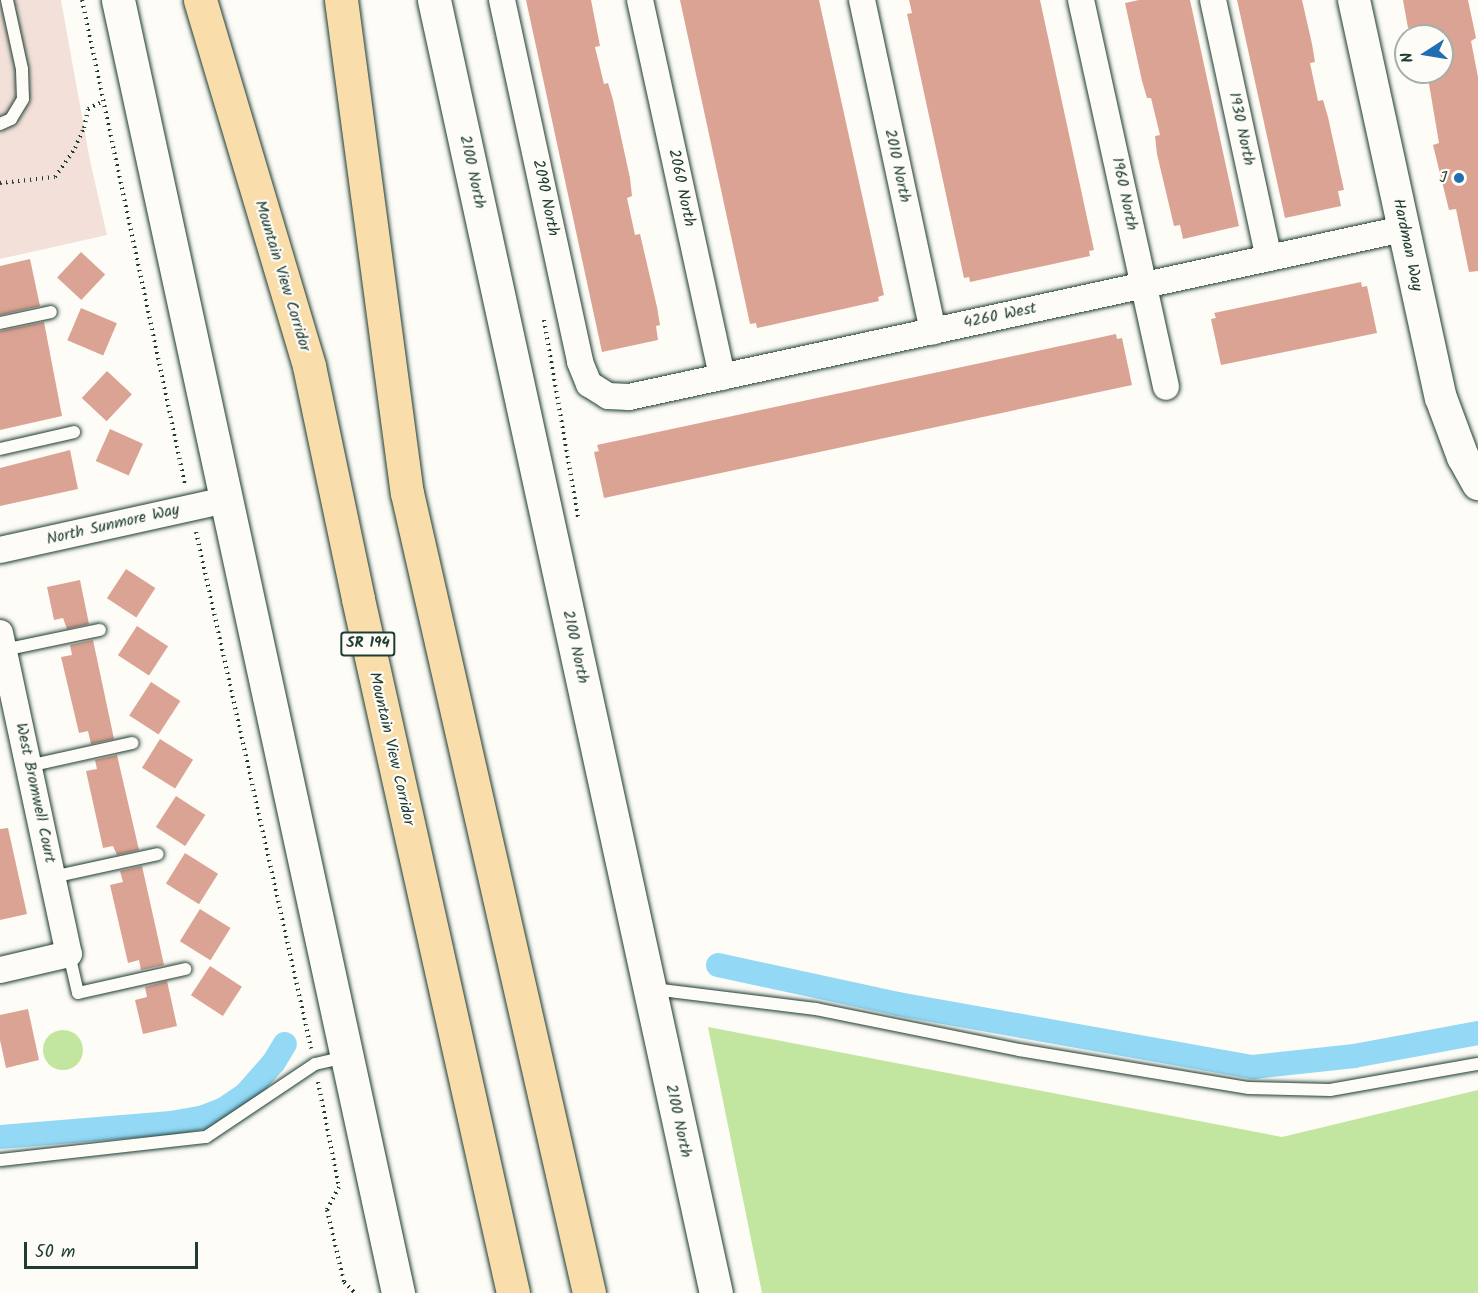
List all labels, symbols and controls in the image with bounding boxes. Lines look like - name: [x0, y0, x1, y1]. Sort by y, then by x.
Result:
- north arrow: [1394, 24, 1454, 84]
- text: N: [1395, 50, 1421, 65]
- street label: 1930 North: [1224, 91, 1258, 167]
- street label: 2010 North: [880, 127, 914, 205]
- street label: 2100 North: [455, 133, 489, 211]
- street label: 2060 North: [663, 147, 699, 229]
- street label: 1960 North: [1107, 156, 1141, 232]
- street label: 2090 North: [528, 158, 562, 238]
- place label: J: [1440, 168, 1447, 188]
- marker: J: [1452, 171, 1466, 185]
- street label: Hardman Way: [1388, 197, 1426, 293]
- street label: Mountain View Corridor: [250, 198, 314, 354]
- street label: 4260 West: [962, 299, 1038, 333]
- street label: North Sunmore Way: [45, 500, 181, 550]
- street label: 2100 North: [558, 608, 592, 686]
- road number: SR 194: [340, 632, 397, 656]
- street label: Mountain View Corridor: [364, 670, 418, 828]
- street label: West Bromwell Court: [11, 721, 59, 865]
- street label: 2100 North: [661, 1082, 695, 1160]
- scale bar: [27, 1230, 201, 1268]
- text: 50 m: [35, 1238, 75, 1267]

